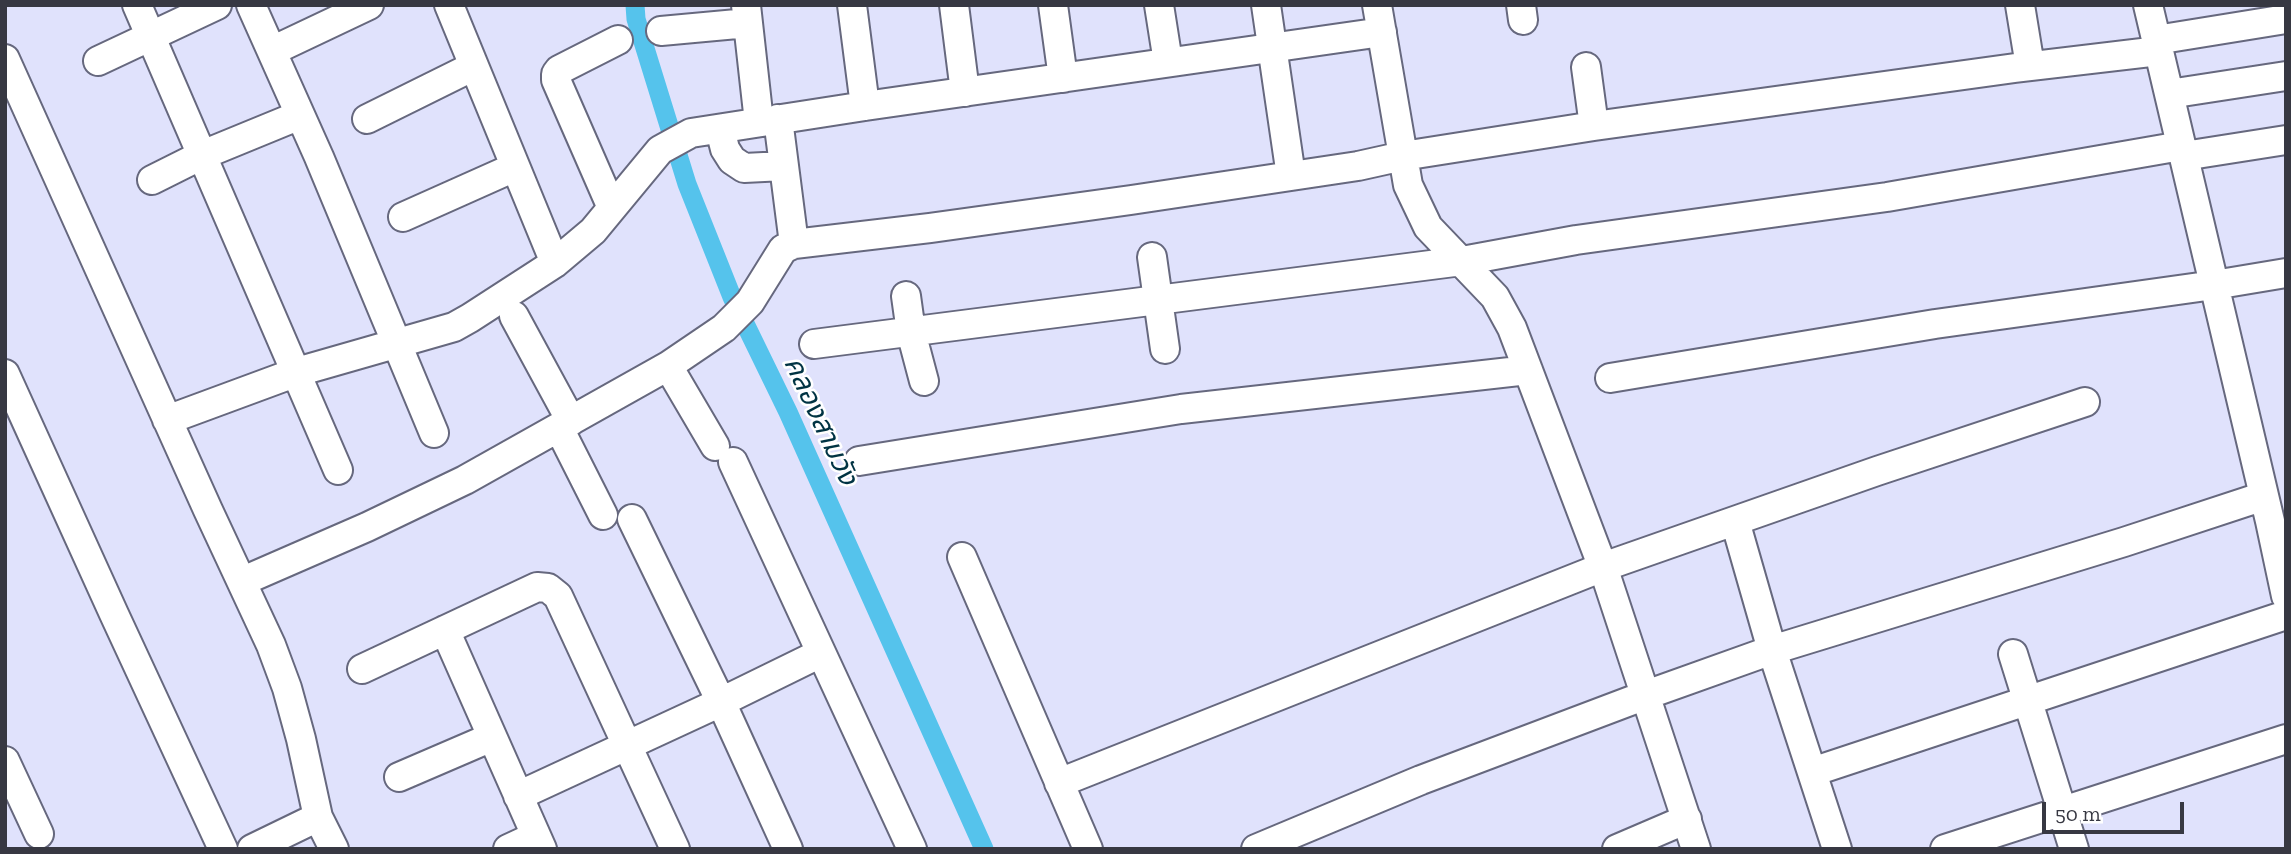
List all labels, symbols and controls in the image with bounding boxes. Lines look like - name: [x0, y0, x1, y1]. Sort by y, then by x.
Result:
- water label: คลองสามวัง: [776, 352, 864, 490]
- scale bar: [2046, 788, 2188, 832]
- text: 50 m: [2055, 801, 2101, 826]

